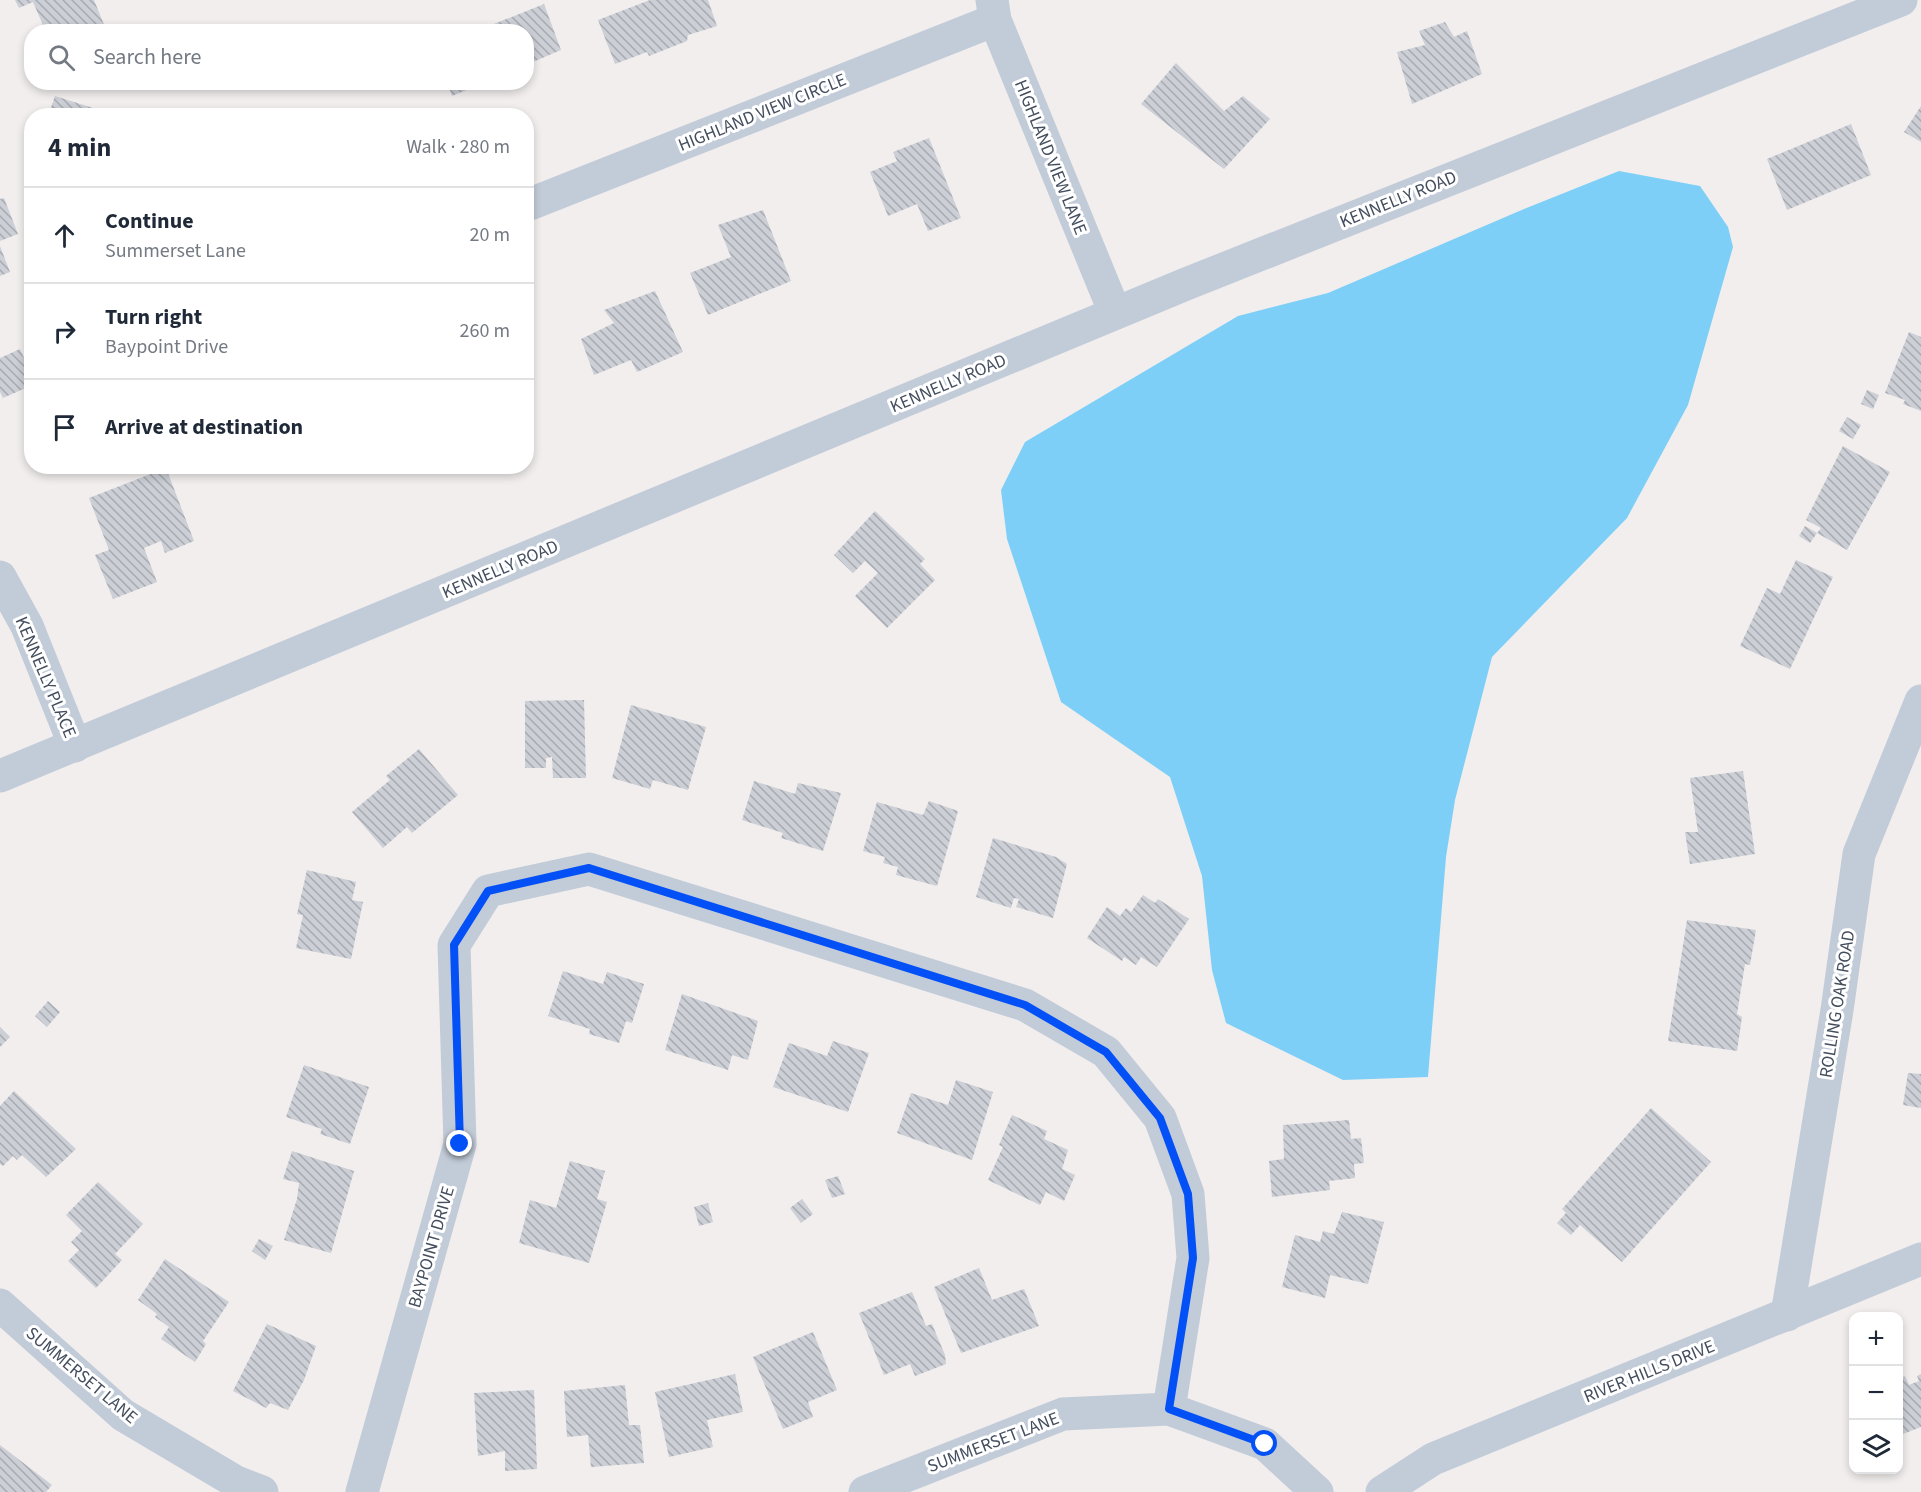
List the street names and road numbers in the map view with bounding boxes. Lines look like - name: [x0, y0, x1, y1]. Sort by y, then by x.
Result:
- street label: HIGHLAND VIEW CIRCLE: [674, 67, 850, 158]
- street label: HIGHLAND VIEW LANE: [1008, 76, 1093, 238]
- street label: KENNELLY ROAD: [1336, 165, 1460, 234]
- street label: KENNELLY ROAD: [886, 348, 1010, 419]
- street label: KENNELLY ROAD: [438, 534, 562, 605]
- street label: KENNELLY PLACE: [9, 613, 82, 742]
- street label: ROLLING OAK ROAD: [1813, 928, 1862, 1080]
- street label: BAYPOINT DRIVE: [402, 1183, 461, 1311]
- street label: SUMMERSET LANE: [20, 1321, 143, 1430]
- street label: RIVER HILLS DRIVE: [1580, 1334, 1718, 1409]
- street label: SUMMERSET LANE: [924, 1406, 1063, 1479]

